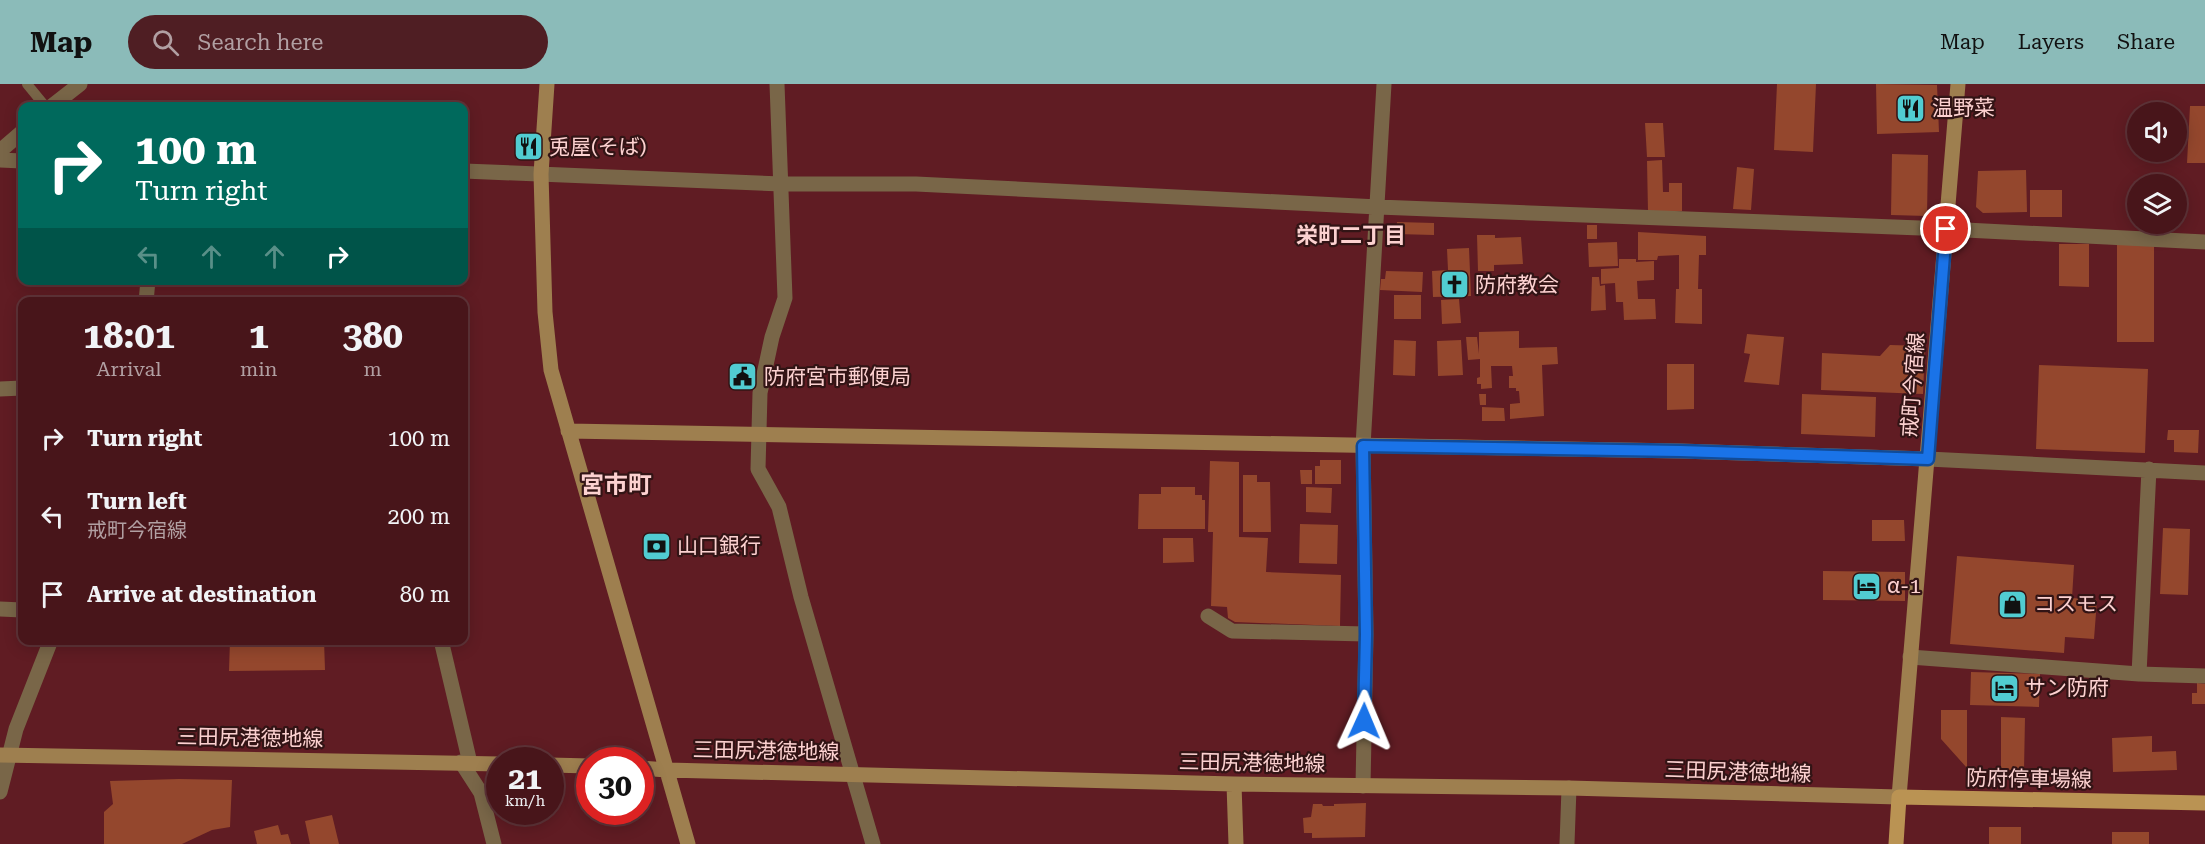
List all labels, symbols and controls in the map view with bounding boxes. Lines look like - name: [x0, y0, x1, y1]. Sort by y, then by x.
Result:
- search box: [128, 15, 548, 69]
- text: Map: [30, 26, 92, 59]
- icon: search: [149, 26, 182, 59]
- text: Search here: [197, 30, 323, 55]
- text: Map: [1940, 30, 1985, 54]
- text: Layers: [2018, 30, 2084, 54]
- text: Share: [2117, 30, 2175, 54]
- restaurant icon: 温野菜: [1895, 92, 1927, 124]
- place label: 温野菜: [1932, 96, 1995, 120]
- map controls: [2127, 102, 2187, 234]
- button: sound: [2127, 102, 2187, 162]
- text: 100 m: [135, 125, 257, 174]
- icon: right: [36, 126, 114, 204]
- restaurant icon: 兎屋(そば): [512, 131, 544, 163]
- place label: 兎屋(そば): [549, 135, 647, 159]
- button: layers: [2127, 174, 2187, 234]
- text: Turn right: [135, 175, 268, 207]
- pin: [1920, 203, 1971, 254]
- icon: arrive: [1929, 212, 1962, 245]
- district label: 栄町二丁目: [1296, 223, 1406, 248]
- icon: left: [132, 240, 165, 273]
- icon: ahead: [195, 240, 228, 273]
- icon: ahead: [258, 240, 291, 273]
- icon: right: [321, 240, 354, 273]
- church icon: 防府教会: [1438, 269, 1470, 301]
- place label: 防府教会: [1475, 273, 1559, 297]
- text: 18:01: [83, 315, 175, 357]
- text: 1: [249, 315, 269, 357]
- text: 380: [343, 315, 403, 357]
- street label: 戒町今宿線: [1897, 332, 1929, 438]
- text: Arrival: [96, 357, 161, 381]
- text: min: [240, 357, 277, 381]
- text: m: [364, 357, 382, 381]
- public building icon: 防府宮市郵便局: [727, 361, 759, 393]
- place label: 防府宮市郵便局: [764, 365, 911, 389]
- icon: right: [36, 422, 69, 455]
- text: Turn right: [87, 426, 202, 451]
- text: 100 m: [387, 426, 450, 451]
- district label: 宮市町: [580, 471, 652, 499]
- text: Turn left: [87, 489, 187, 514]
- icon: left: [36, 500, 69, 533]
- text: 200 m: [387, 504, 450, 529]
- text: 戒町今宿線: [87, 518, 187, 542]
- bank icon: 山口銀行: [640, 530, 672, 562]
- place label: 山口銀行: [677, 534, 761, 558]
- hotel icon: α-1: [1850, 570, 1882, 602]
- place label: α-1: [1887, 574, 1921, 598]
- icon: arrive: [36, 578, 69, 611]
- text: Arrive at destination: [87, 582, 316, 607]
- text: 80 m: [400, 582, 450, 607]
- shop icon: コスモス: [1997, 588, 2029, 620]
- place label: コスモス: [2034, 592, 2118, 616]
- hotel icon: サン防府: [1988, 672, 2020, 704]
- place label: サン防府: [2025, 676, 2109, 700]
- position arrow: [1332, 689, 1396, 753]
- street label: 三田尻港徳地線: [176, 725, 324, 751]
- street label: 三田尻港徳地線: [692, 738, 840, 764]
- speed limit sign: 30: [576, 747, 654, 825]
- street label: 三田尻港徳地線: [1178, 750, 1326, 776]
- street label: 三田尻港徳地線: [1664, 757, 1812, 787]
- text: 21: [508, 761, 542, 796]
- street label: 防府停車場線: [1966, 766, 2092, 792]
- text: km/h: [505, 792, 545, 810]

